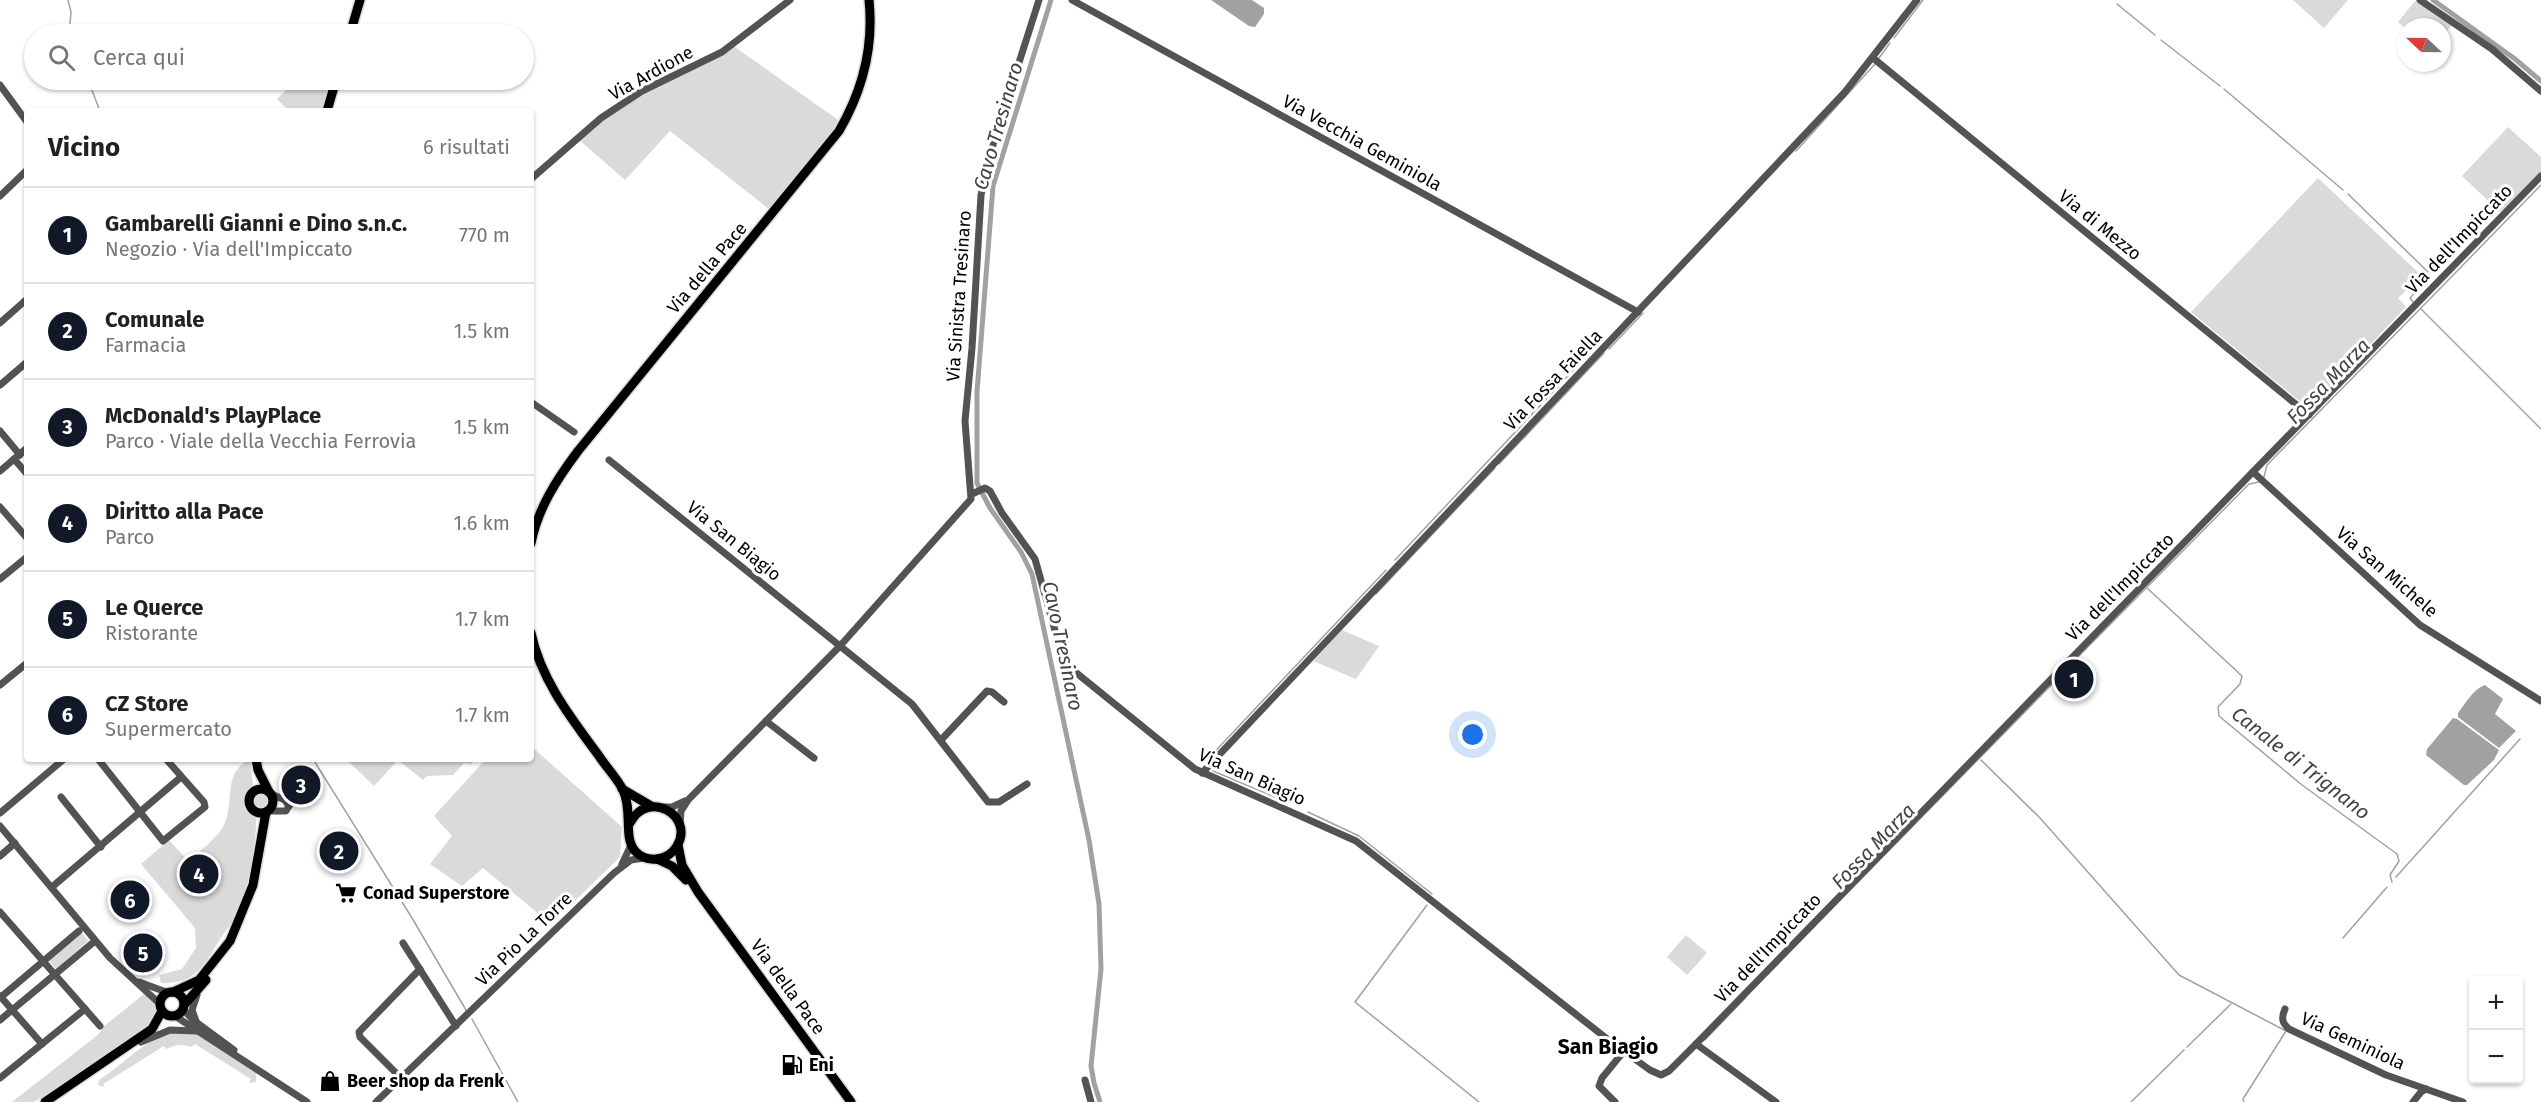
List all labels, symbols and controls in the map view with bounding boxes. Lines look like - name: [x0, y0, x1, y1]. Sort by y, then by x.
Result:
- north arrow: [2397, 18, 2451, 72]
- search box: [24, 24, 534, 90]
- icon: search: [45, 41, 78, 74]
- street label: Via Ardione: [605, 41, 697, 105]
- text: Cerca qui: [93, 44, 185, 71]
- water label: Cavo Tresinaro: [968, 59, 1028, 193]
- street label: Via Vecchia Geminiola: [1278, 90, 1446, 196]
- text: Vicino: [48, 132, 120, 163]
- text: 6 risultati: [423, 135, 510, 159]
- street label: Via dell'Impiccato: [2401, 180, 2517, 298]
- street label: Via di Mezzo: [2054, 185, 2146, 265]
- text: Gambarelli Gianni e Dino s.n.c.: [105, 210, 407, 237]
- street label: Via Sinistra Tresinaro: [942, 210, 976, 382]
- street label: Via della Pace: [662, 218, 752, 318]
- text: 1: [63, 223, 72, 247]
- text: 770 m: [459, 223, 510, 247]
- text: Negozio · Via dell'Impiccato: [105, 237, 353, 261]
- text: Comunale: [105, 306, 204, 333]
- text: 2: [62, 319, 73, 343]
- text: 1.5 km: [454, 319, 510, 343]
- street label: Via Fossa Faiella: [1499, 325, 1607, 435]
- text: Farmacia: [105, 333, 186, 357]
- water label: Fossa Marza: [2281, 333, 2375, 429]
- text: McDonald's PlayPlace: [105, 402, 321, 429]
- text: 3: [62, 415, 73, 439]
- text: 1.5 km: [454, 415, 510, 439]
- text: Parco · Viale della Vecchia Ferrovia: [105, 429, 416, 453]
- street label: Via San Biagio: [682, 496, 786, 586]
- text: Diritto alla Pace: [105, 498, 264, 525]
- text: 4: [62, 511, 73, 535]
- text: 1.6 km: [453, 511, 510, 535]
- street label: Via San Michele: [2332, 522, 2442, 622]
- text: Parco: [105, 525, 154, 549]
- street label: Via dell'Impiccato: [2061, 528, 2179, 646]
- water label: Cavo Tresinaro: [1038, 579, 1088, 713]
- text: Le Querce: [105, 594, 203, 621]
- text: 5: [62, 607, 73, 631]
- text: 1.7 km: [455, 607, 510, 631]
- text: Ristorante: [105, 621, 198, 645]
- pin: 1: [2054, 656, 2094, 702]
- text: CZ Store: [105, 690, 188, 717]
- water label: Canale di Trignano: [2227, 701, 2375, 825]
- text: 6: [62, 703, 73, 727]
- text: 1.7 km: [455, 703, 510, 727]
- text: Supermercato: [105, 717, 232, 741]
- your location: [1458, 720, 1487, 749]
- street label: Via San Biagio: [1195, 744, 1309, 810]
- pin: 3: [282, 762, 320, 808]
- water label: Fossa Marza: [1826, 798, 1920, 894]
- pin: 2: [320, 828, 358, 874]
- pin: 4: [180, 852, 218, 896]
- pin: 6: [110, 878, 150, 922]
- supermarket icon: Conad Superstore: [334, 881, 358, 905]
- place label: Conad Superstore: [363, 882, 510, 904]
- street label: Via Pio La Torre: [471, 887, 577, 991]
- street label: Via dell'Impiccato: [1710, 889, 1826, 1007]
- pin: 5: [124, 930, 162, 976]
- street label: Via della Pace: [746, 935, 830, 1039]
- map controls: [2469, 976, 2523, 1084]
- button: +: [2469, 976, 2523, 1030]
- street label: Via Geminiola: [2297, 1007, 2409, 1075]
- button: −: [2469, 1030, 2523, 1084]
- district label: San Biagio: [1558, 1034, 1658, 1060]
- fuel station icon: Eni: [780, 1053, 804, 1077]
- place label: Eni: [809, 1054, 834, 1076]
- shop icon: Beer shop da Frenk: [318, 1069, 342, 1093]
- place label: Beer shop da Frenk: [347, 1070, 505, 1092]

